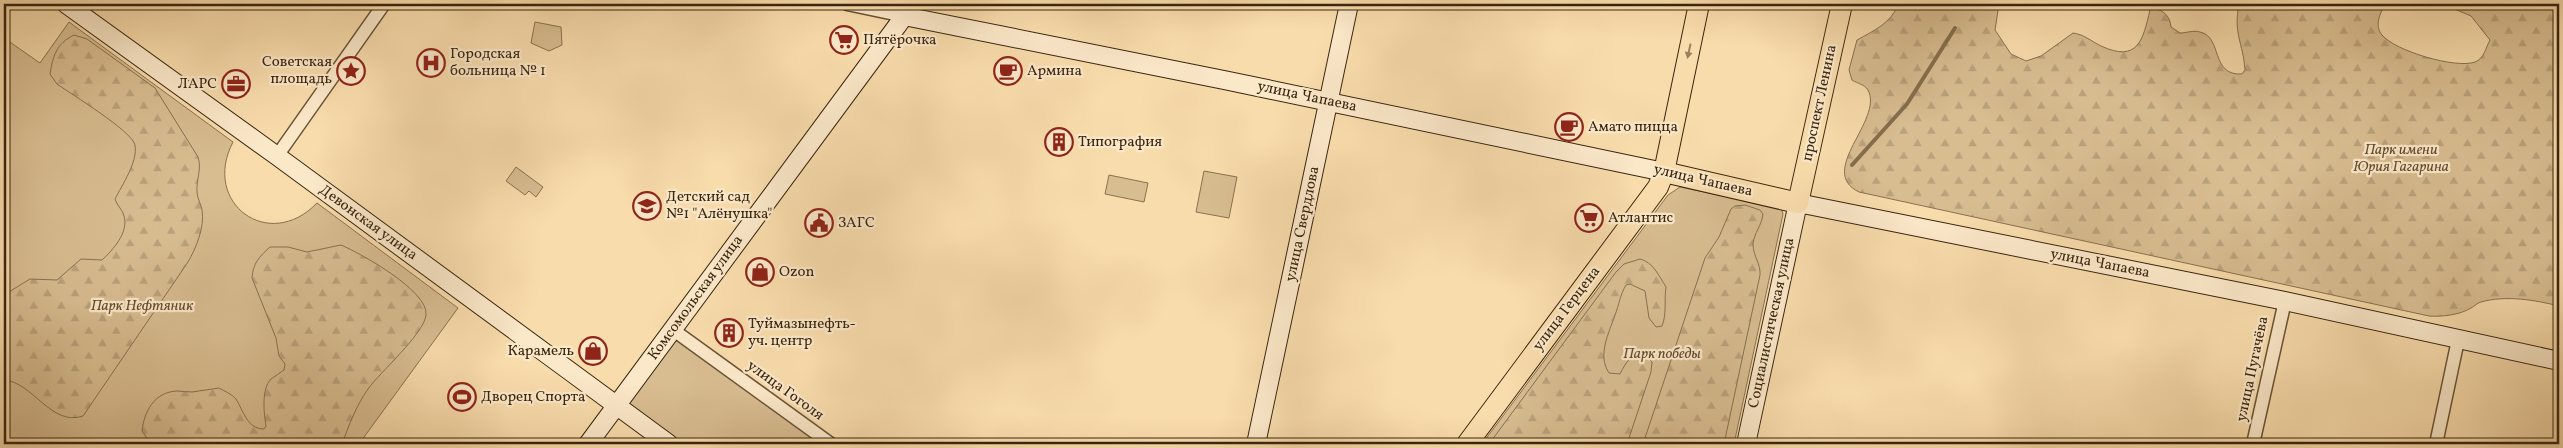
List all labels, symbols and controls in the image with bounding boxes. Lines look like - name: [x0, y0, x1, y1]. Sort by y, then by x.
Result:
- supermarket icon: Пятёрочка: [829, 25, 859, 55]
- place label: Пятёрочка: [863, 30, 937, 51]
- street label: проспект Ленина: [1797, 43, 1843, 163]
- place label: Городская больница № 1: [450, 44, 546, 82]
- one-way arrow: [1685, 44, 1693, 59]
- hospital icon: Городская больница № 1: [416, 48, 446, 78]
- place label: Советская площадь: [262, 52, 332, 90]
- place icon: Советская площадь: [336, 56, 366, 86]
- cafe icon: Армина: [993, 56, 1023, 86]
- place label: Армина: [1027, 61, 1082, 82]
- office icon: ЛАРС: [221, 69, 251, 99]
- place label: ЛАРС: [178, 74, 217, 95]
- street label: улица Чапаева: [1255, 76, 1359, 118]
- cafe icon: Амато пицца: [1554, 112, 1584, 142]
- place label: Амато пицца: [1588, 117, 1678, 138]
- building icon: Типография: [1044, 127, 1074, 157]
- place label: Типография: [1078, 132, 1162, 153]
- park label: Парк имени Юрия Гагарина: [2353, 140, 2449, 178]
- street label: улица Чапаева: [1651, 159, 1755, 203]
- street label: улица Свердлова: [1281, 164, 1325, 284]
- street label: Девонская улица: [314, 180, 422, 266]
- place label: Детский сад №1 "Алёнушка": [666, 187, 772, 225]
- school or university icon: Детский сад №1 "Алёнушка": [632, 191, 662, 221]
- supermarket icon: Атлантис: [1574, 203, 1604, 233]
- public building icon: ЗАГС: [804, 208, 834, 238]
- place label: Атлантис: [1608, 208, 1674, 229]
- place label: ЗАГС: [838, 213, 875, 234]
- street label: Комсомольская улица: [643, 231, 749, 365]
- street label: Социалистическая улица: [1744, 236, 1800, 410]
- street label: улица Чапаева: [2048, 244, 2152, 284]
- shop icon: Ozon: [745, 257, 775, 287]
- place label: Ozon: [779, 262, 814, 283]
- street label: улица Герцена: [1528, 262, 1606, 356]
- park label: Парк Нефтяник: [91, 296, 194, 317]
- place label: Туймазынефть- уч. центр: [748, 314, 856, 352]
- street label: улица Пугачёва: [2232, 314, 2274, 424]
- building icon: Туймазынефть- уч. центр: [714, 318, 744, 348]
- shop icon: Карамель: [578, 336, 608, 366]
- place label: Карамель: [508, 341, 574, 362]
- park label: Парк победы: [1623, 344, 1701, 365]
- street label: улица Гоголя: [742, 356, 828, 426]
- sports icon: Дворец Спорта: [447, 382, 477, 412]
- place label: Дворец Спорта: [481, 387, 585, 408]

